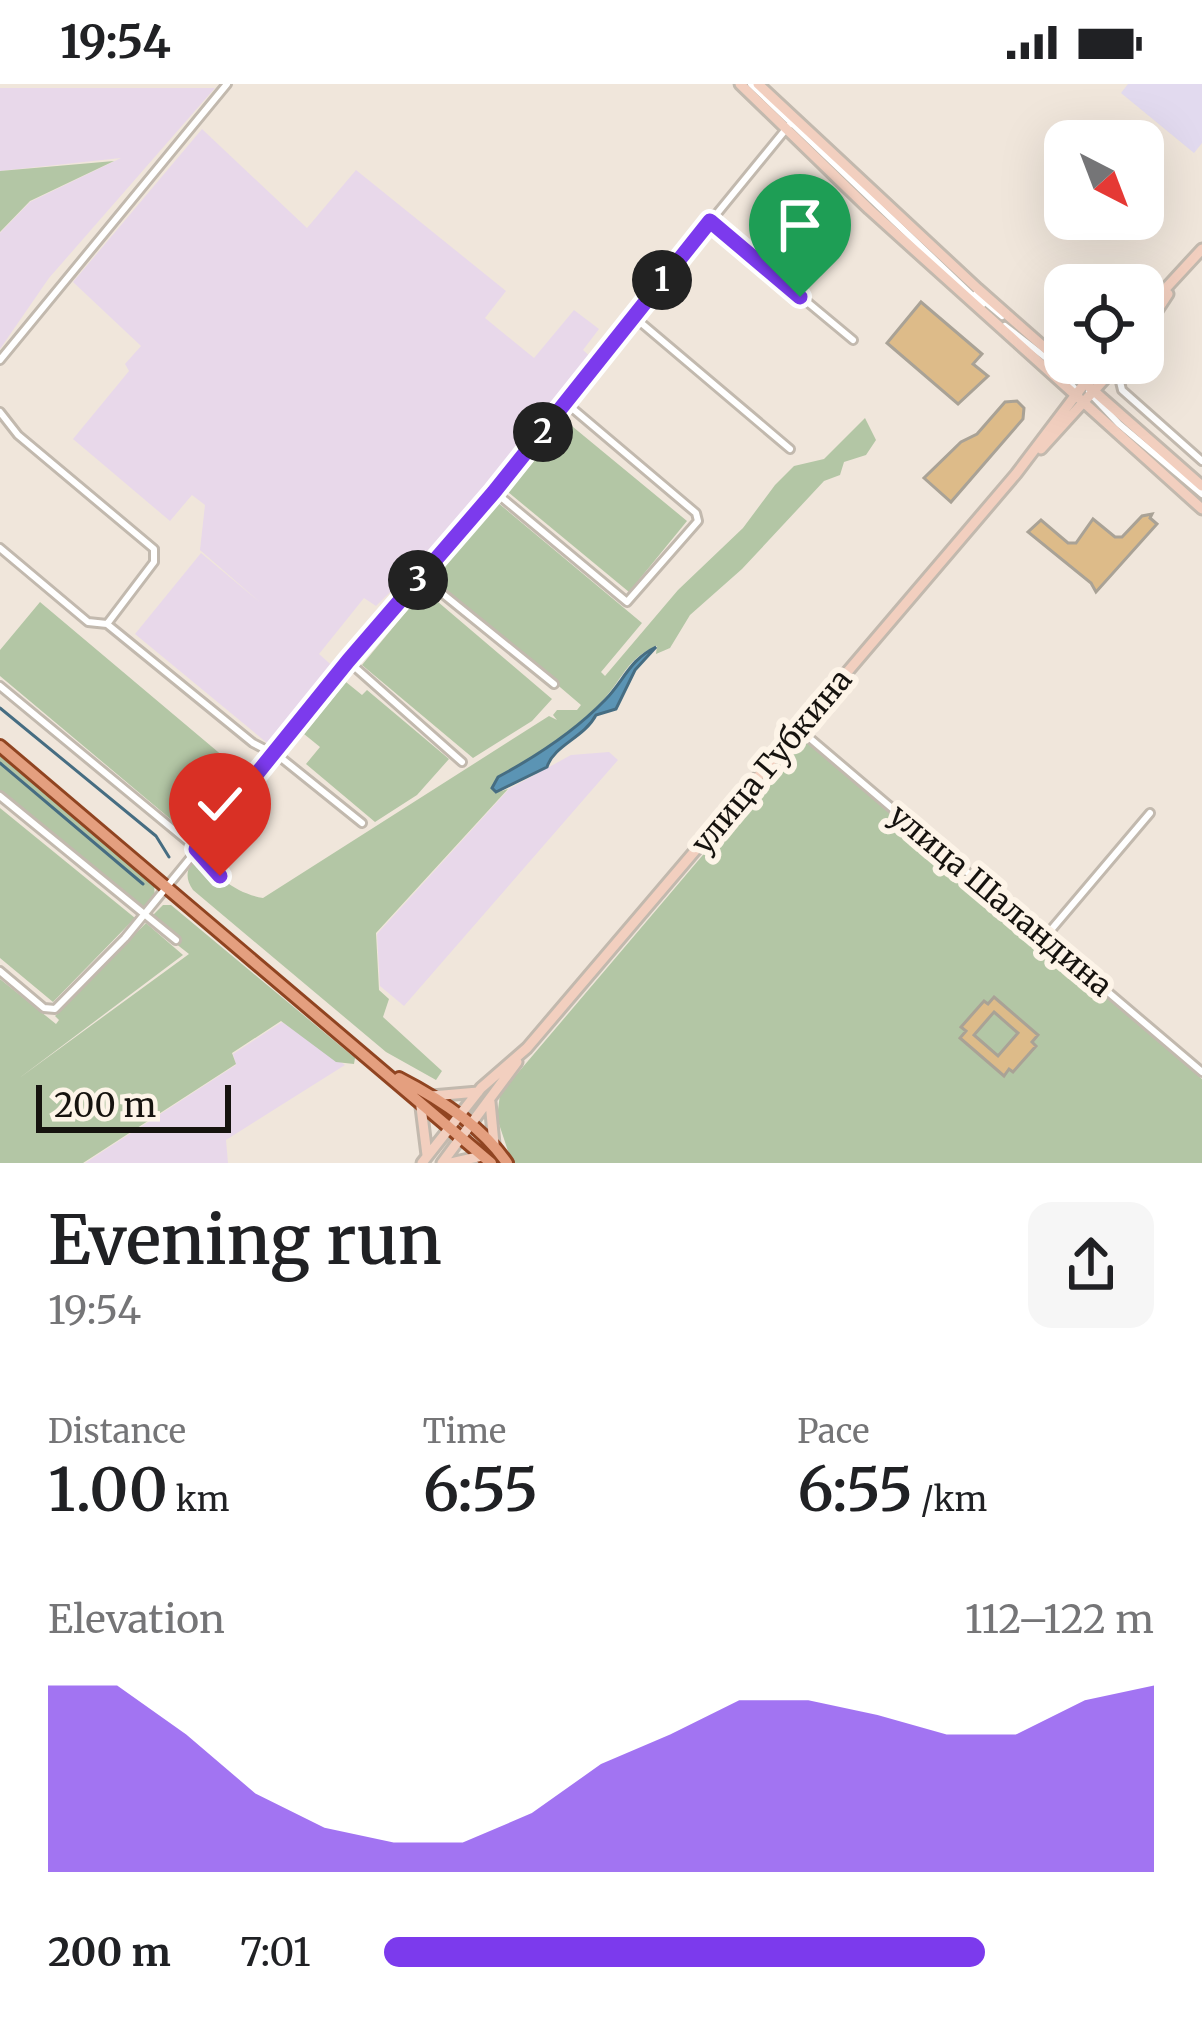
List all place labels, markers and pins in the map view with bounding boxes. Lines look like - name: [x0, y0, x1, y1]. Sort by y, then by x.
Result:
- pin: [749, 174, 851, 297]
- pin: 1: [632, 250, 692, 310]
- pin: 2: [513, 402, 573, 462]
- pin: 3: [388, 550, 448, 610]
- pin: [169, 753, 271, 876]

